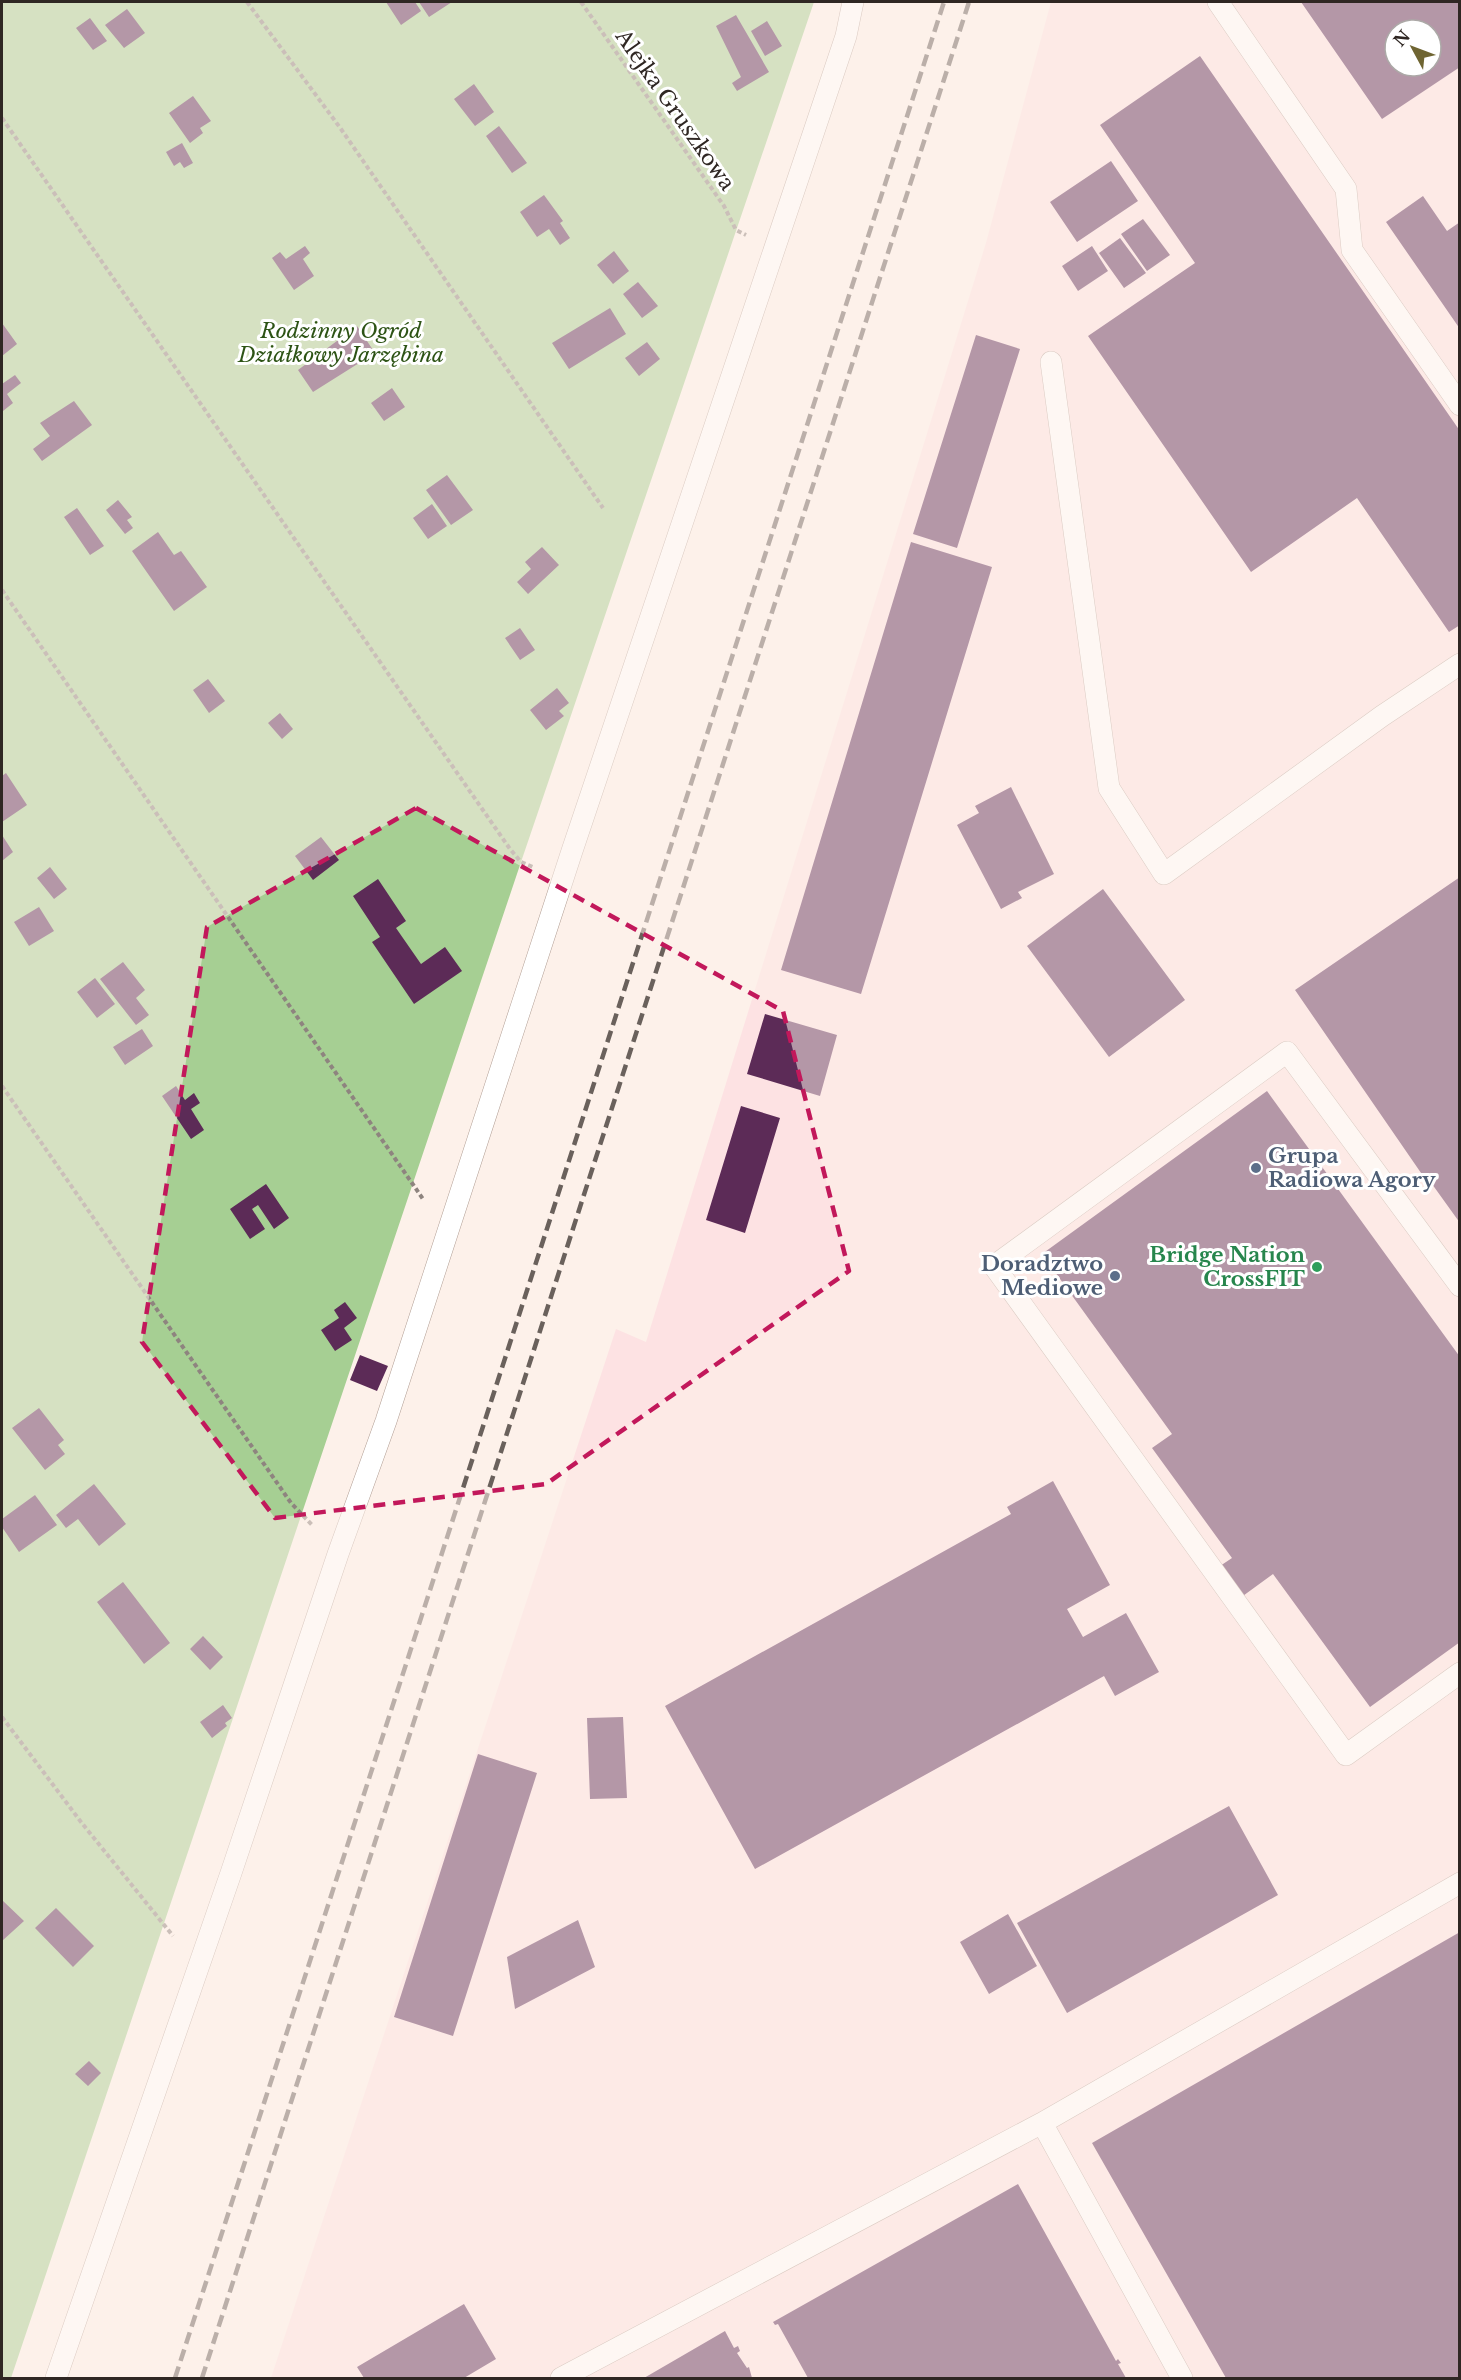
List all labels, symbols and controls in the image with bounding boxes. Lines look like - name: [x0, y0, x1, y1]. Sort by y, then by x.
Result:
- north arrow: [1383, 18, 1443, 78]
- street label: Alejka Gruszkowa: [609, 24, 740, 196]
- text: N: [1389, 26, 1414, 50]
- park label: Rodzinny Ogród Działkowy Jarzębina: [237, 318, 444, 368]
- place label: Grupa Radiowa Agory: [1268, 1143, 1436, 1193]
- marker: Grupa Radiowa Agory: [1249, 1161, 1263, 1175]
- place label: Bridge Nation CrossFIT: [1149, 1242, 1306, 1292]
- place label: Doradztwo Mediowe: [981, 1251, 1103, 1301]
- marker: Bridge Nation CrossFIT: [1310, 1260, 1324, 1274]
- marker: Doradztwo Mediowe: [1108, 1269, 1122, 1283]

